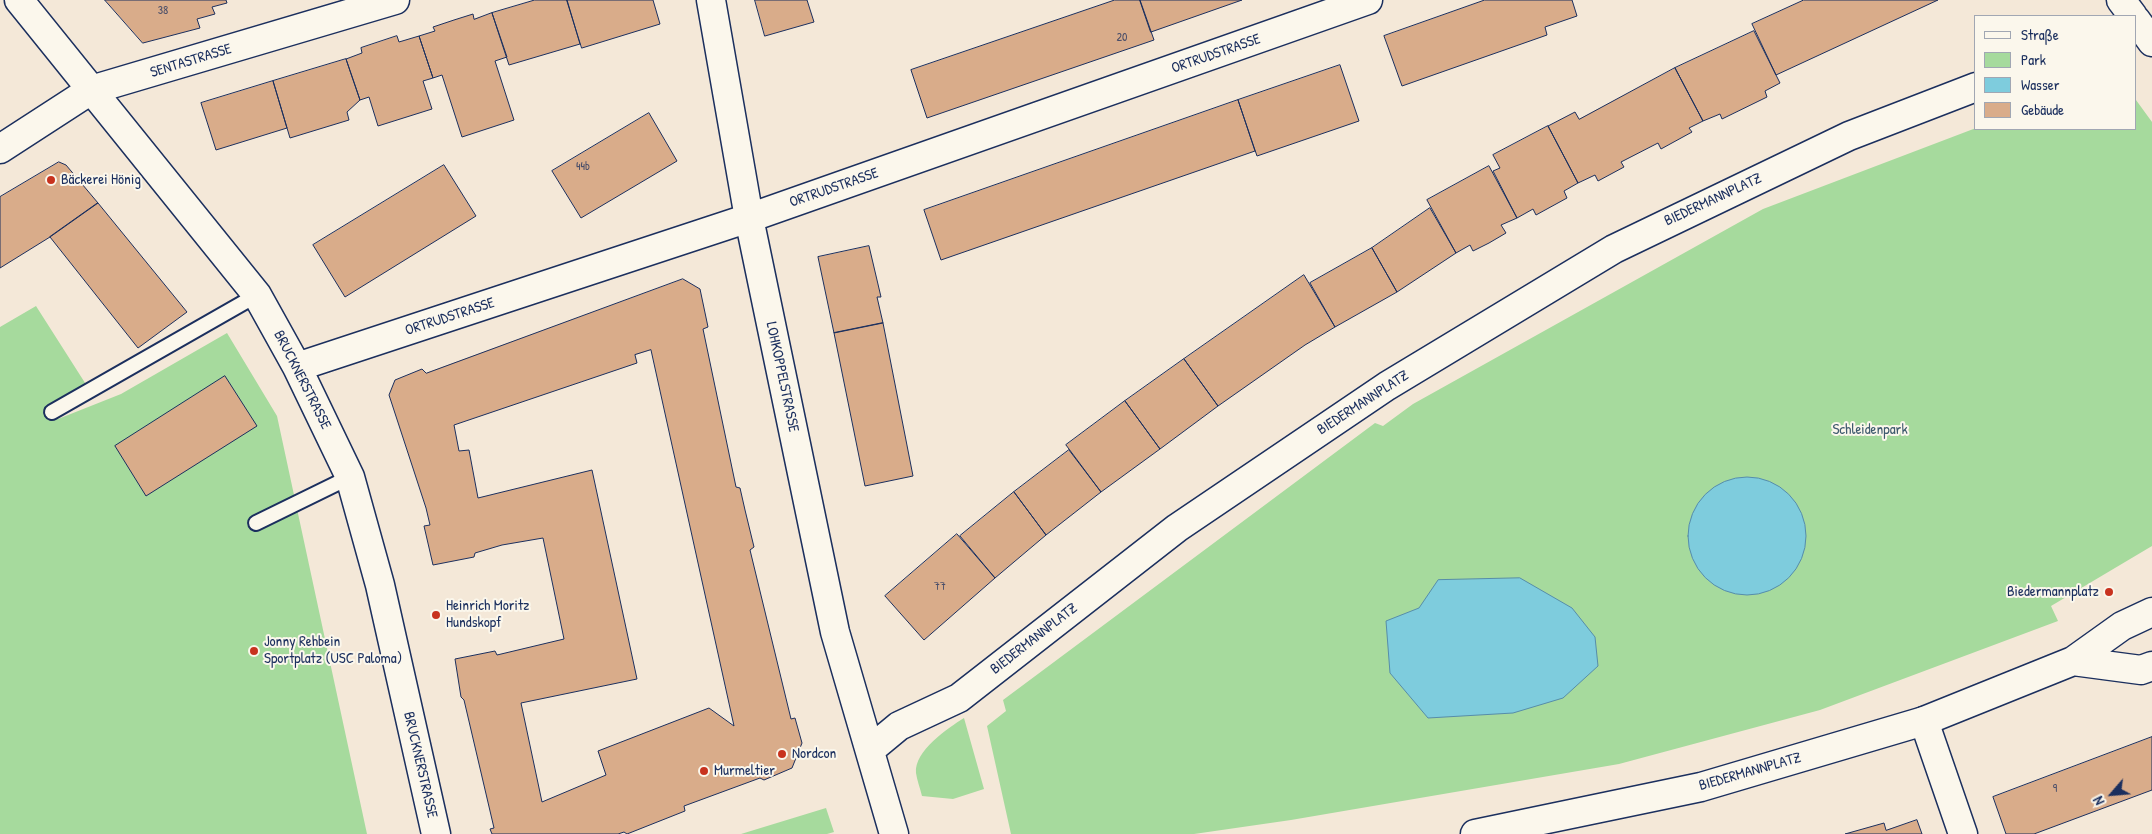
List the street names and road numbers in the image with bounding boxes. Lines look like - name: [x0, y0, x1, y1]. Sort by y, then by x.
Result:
- street label: ORTRUDSTRASSE: [1169, 30, 1263, 78]
- street label: SENTASTRASSE: [148, 40, 234, 82]
- street label: ORTRUDSTRASSE: [787, 164, 881, 212]
- street label: BIEDERMANNPLATZ: [1661, 170, 1765, 230]
- street label: ORTRUDSTRASSE: [403, 294, 497, 340]
- street label: LOHKOPPELSTRASSE: [762, 320, 802, 434]
- street label: BRUCKNERSTRASSE: [269, 328, 335, 432]
- street label: BIEDERMANNPLATZ: [1314, 367, 1412, 439]
- street label: BIEDERMANNPLATZ: [987, 600, 1081, 678]
- street label: BRUCKNERSTRASSE: [399, 710, 441, 820]
- street label: BIEDERMANNPLATZ: [1697, 749, 1803, 795]

